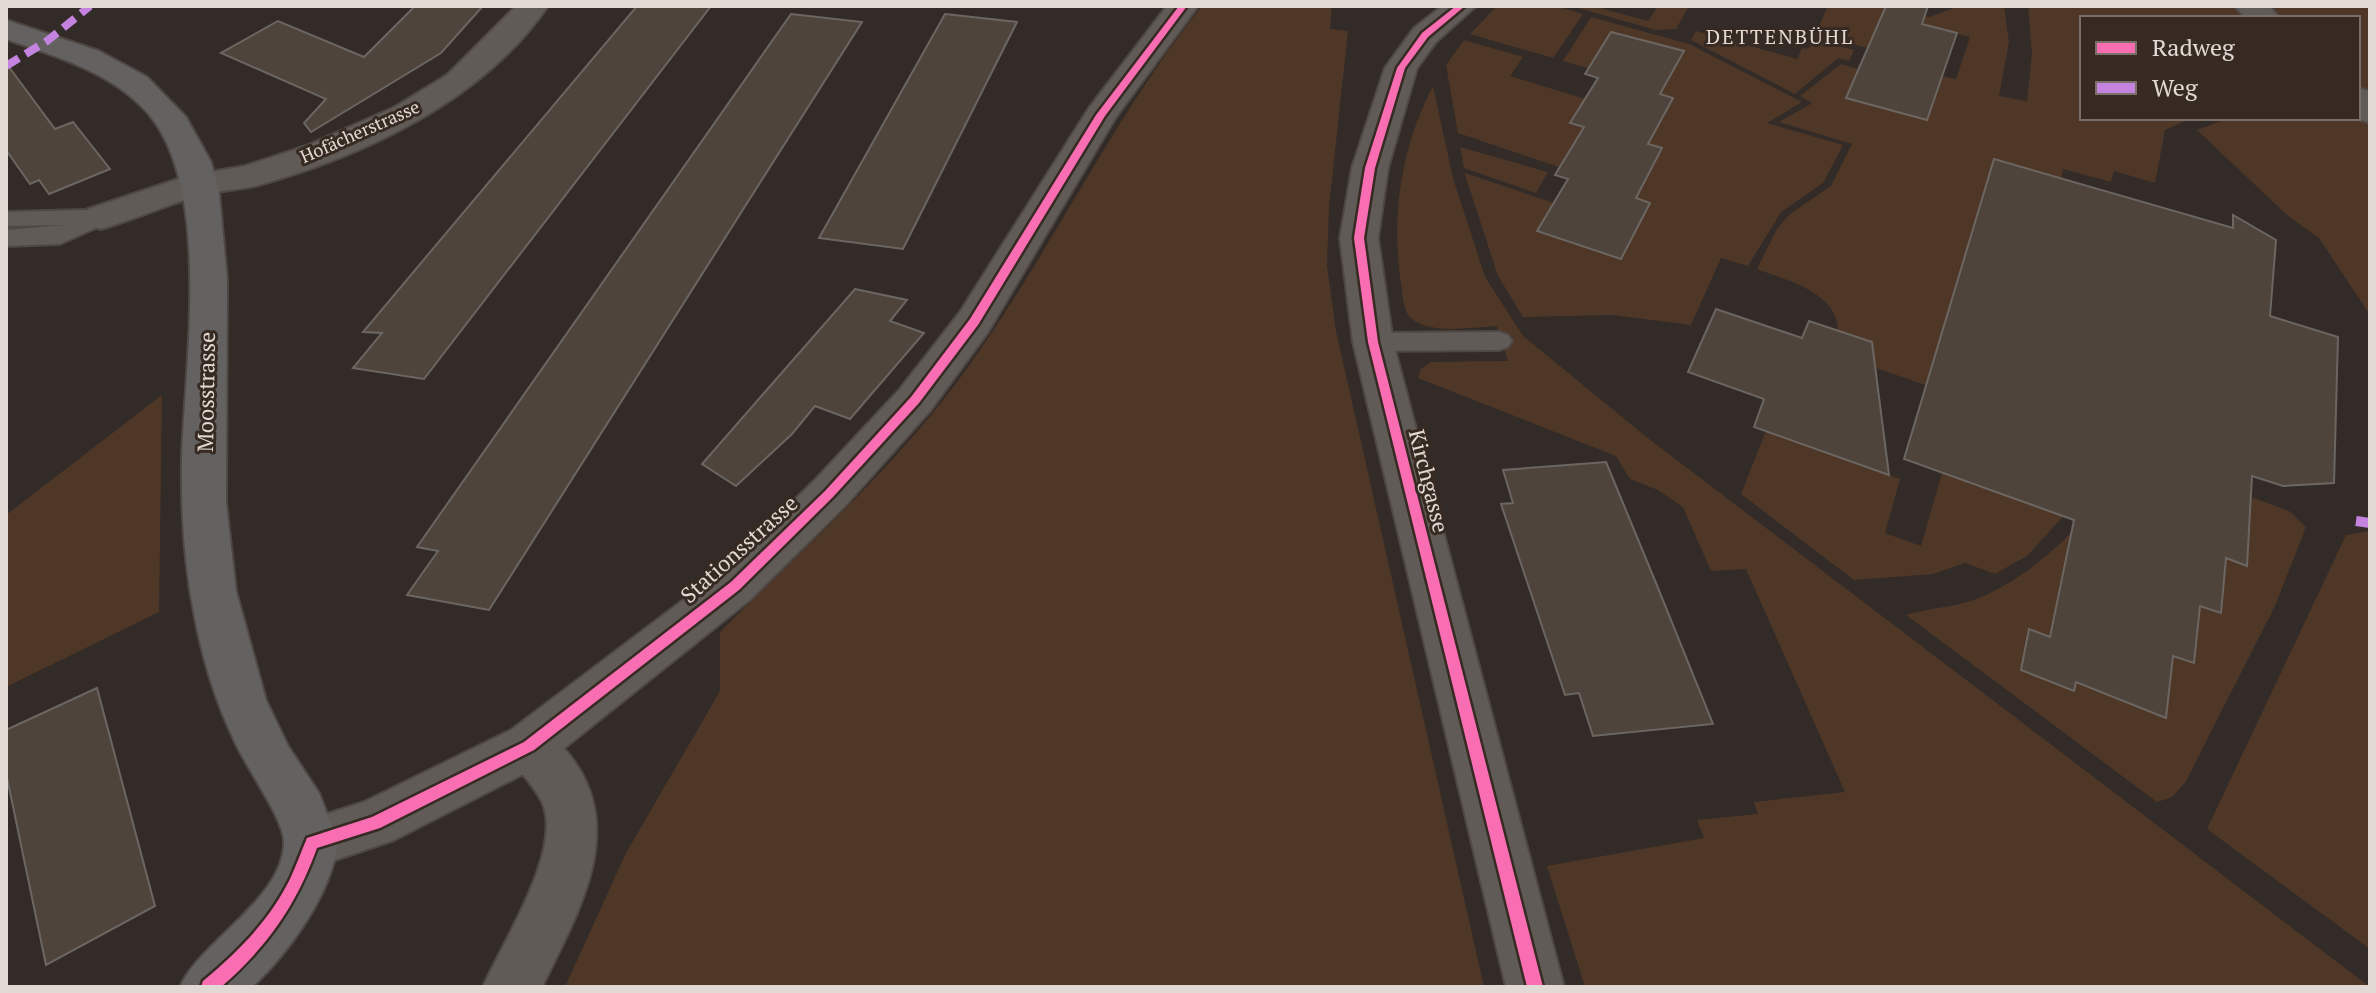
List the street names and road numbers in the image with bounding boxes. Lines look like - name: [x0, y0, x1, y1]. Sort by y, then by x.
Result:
- street label: Hofächerstrasse: [296, 94, 423, 168]
- street label: Moosstrasse: [190, 332, 221, 452]
- street label: Kirchgasse: [1403, 426, 1456, 535]
- street label: Stationsstrasse: [674, 488, 803, 609]

